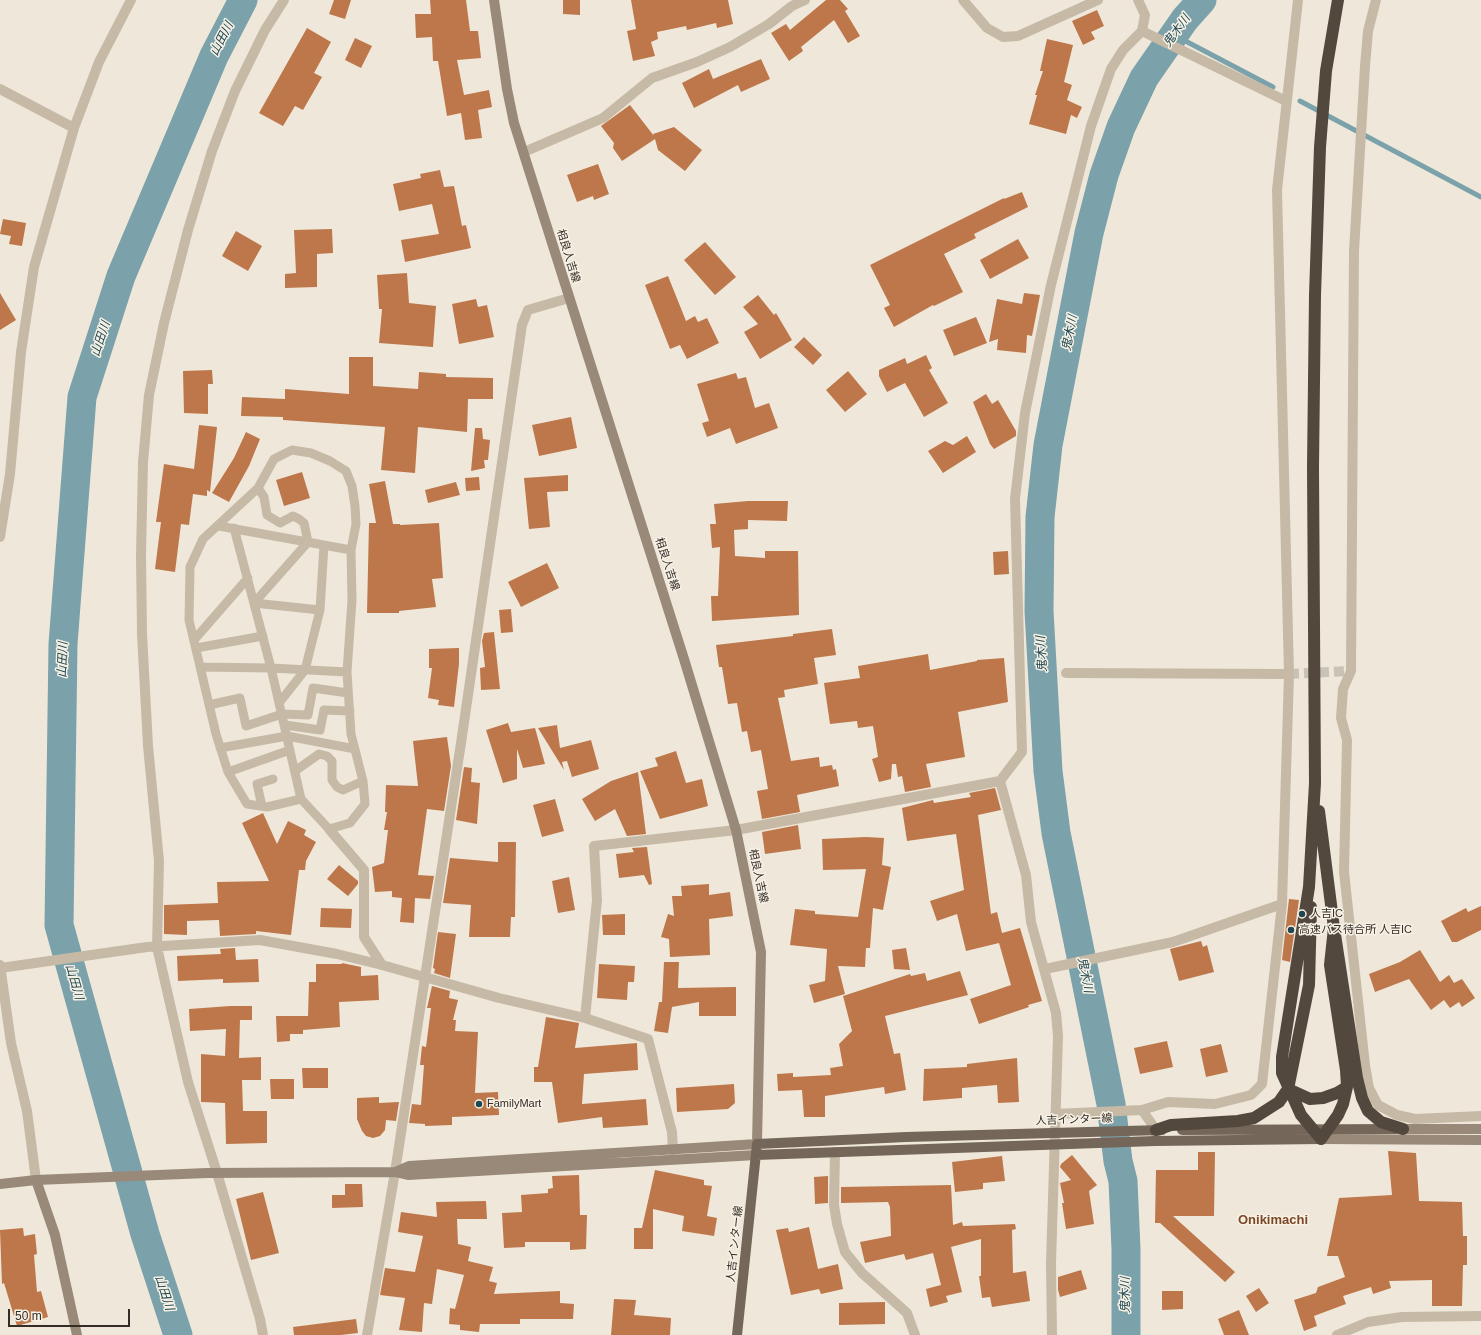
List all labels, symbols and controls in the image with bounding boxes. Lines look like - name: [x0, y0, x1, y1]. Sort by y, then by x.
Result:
- water label: 鬼木川: [1161, 12, 1193, 50]
- water label: 山田川: [207, 20, 237, 58]
- street label: 相良人吉線: [554, 228, 582, 284]
- water label: 鬼木川: [1059, 314, 1081, 352]
- water label: 山田川: [89, 320, 113, 358]
- street label: 相良人吉線: [652, 536, 682, 592]
- water label: 鬼木川: [1034, 636, 1050, 672]
- water label: 山田川: [55, 642, 71, 678]
- street label: 相良人吉線: [746, 848, 770, 904]
- place label: 人吉IC: [1310, 907, 1343, 921]
- marker: 人吉IC: [1297, 909, 1307, 919]
- place label: 高速バス待合所 人吉IC: [1299, 923, 1412, 937]
- marker: 高速バス待合所 人吉IC: [1286, 925, 1296, 935]
- water label: 鬼木川: [1074, 956, 1096, 994]
- water label: 山田川: [62, 963, 86, 1001]
- place label: FamilyMart: [487, 1097, 541, 1111]
- marker: FamilyMart: [474, 1099, 484, 1109]
- street label: 人吉インター線: [1035, 1112, 1113, 1128]
- street label: 人吉インター線: [724, 1205, 746, 1283]
- district label: Onikimachi: [1238, 1212, 1308, 1228]
- water label: 山田川: [152, 1274, 176, 1312]
- water label: 鬼木川: [1119, 1277, 1133, 1313]
- scale bar: [10, 1301, 132, 1327]
- text: 50 m: [15, 1309, 42, 1323]

